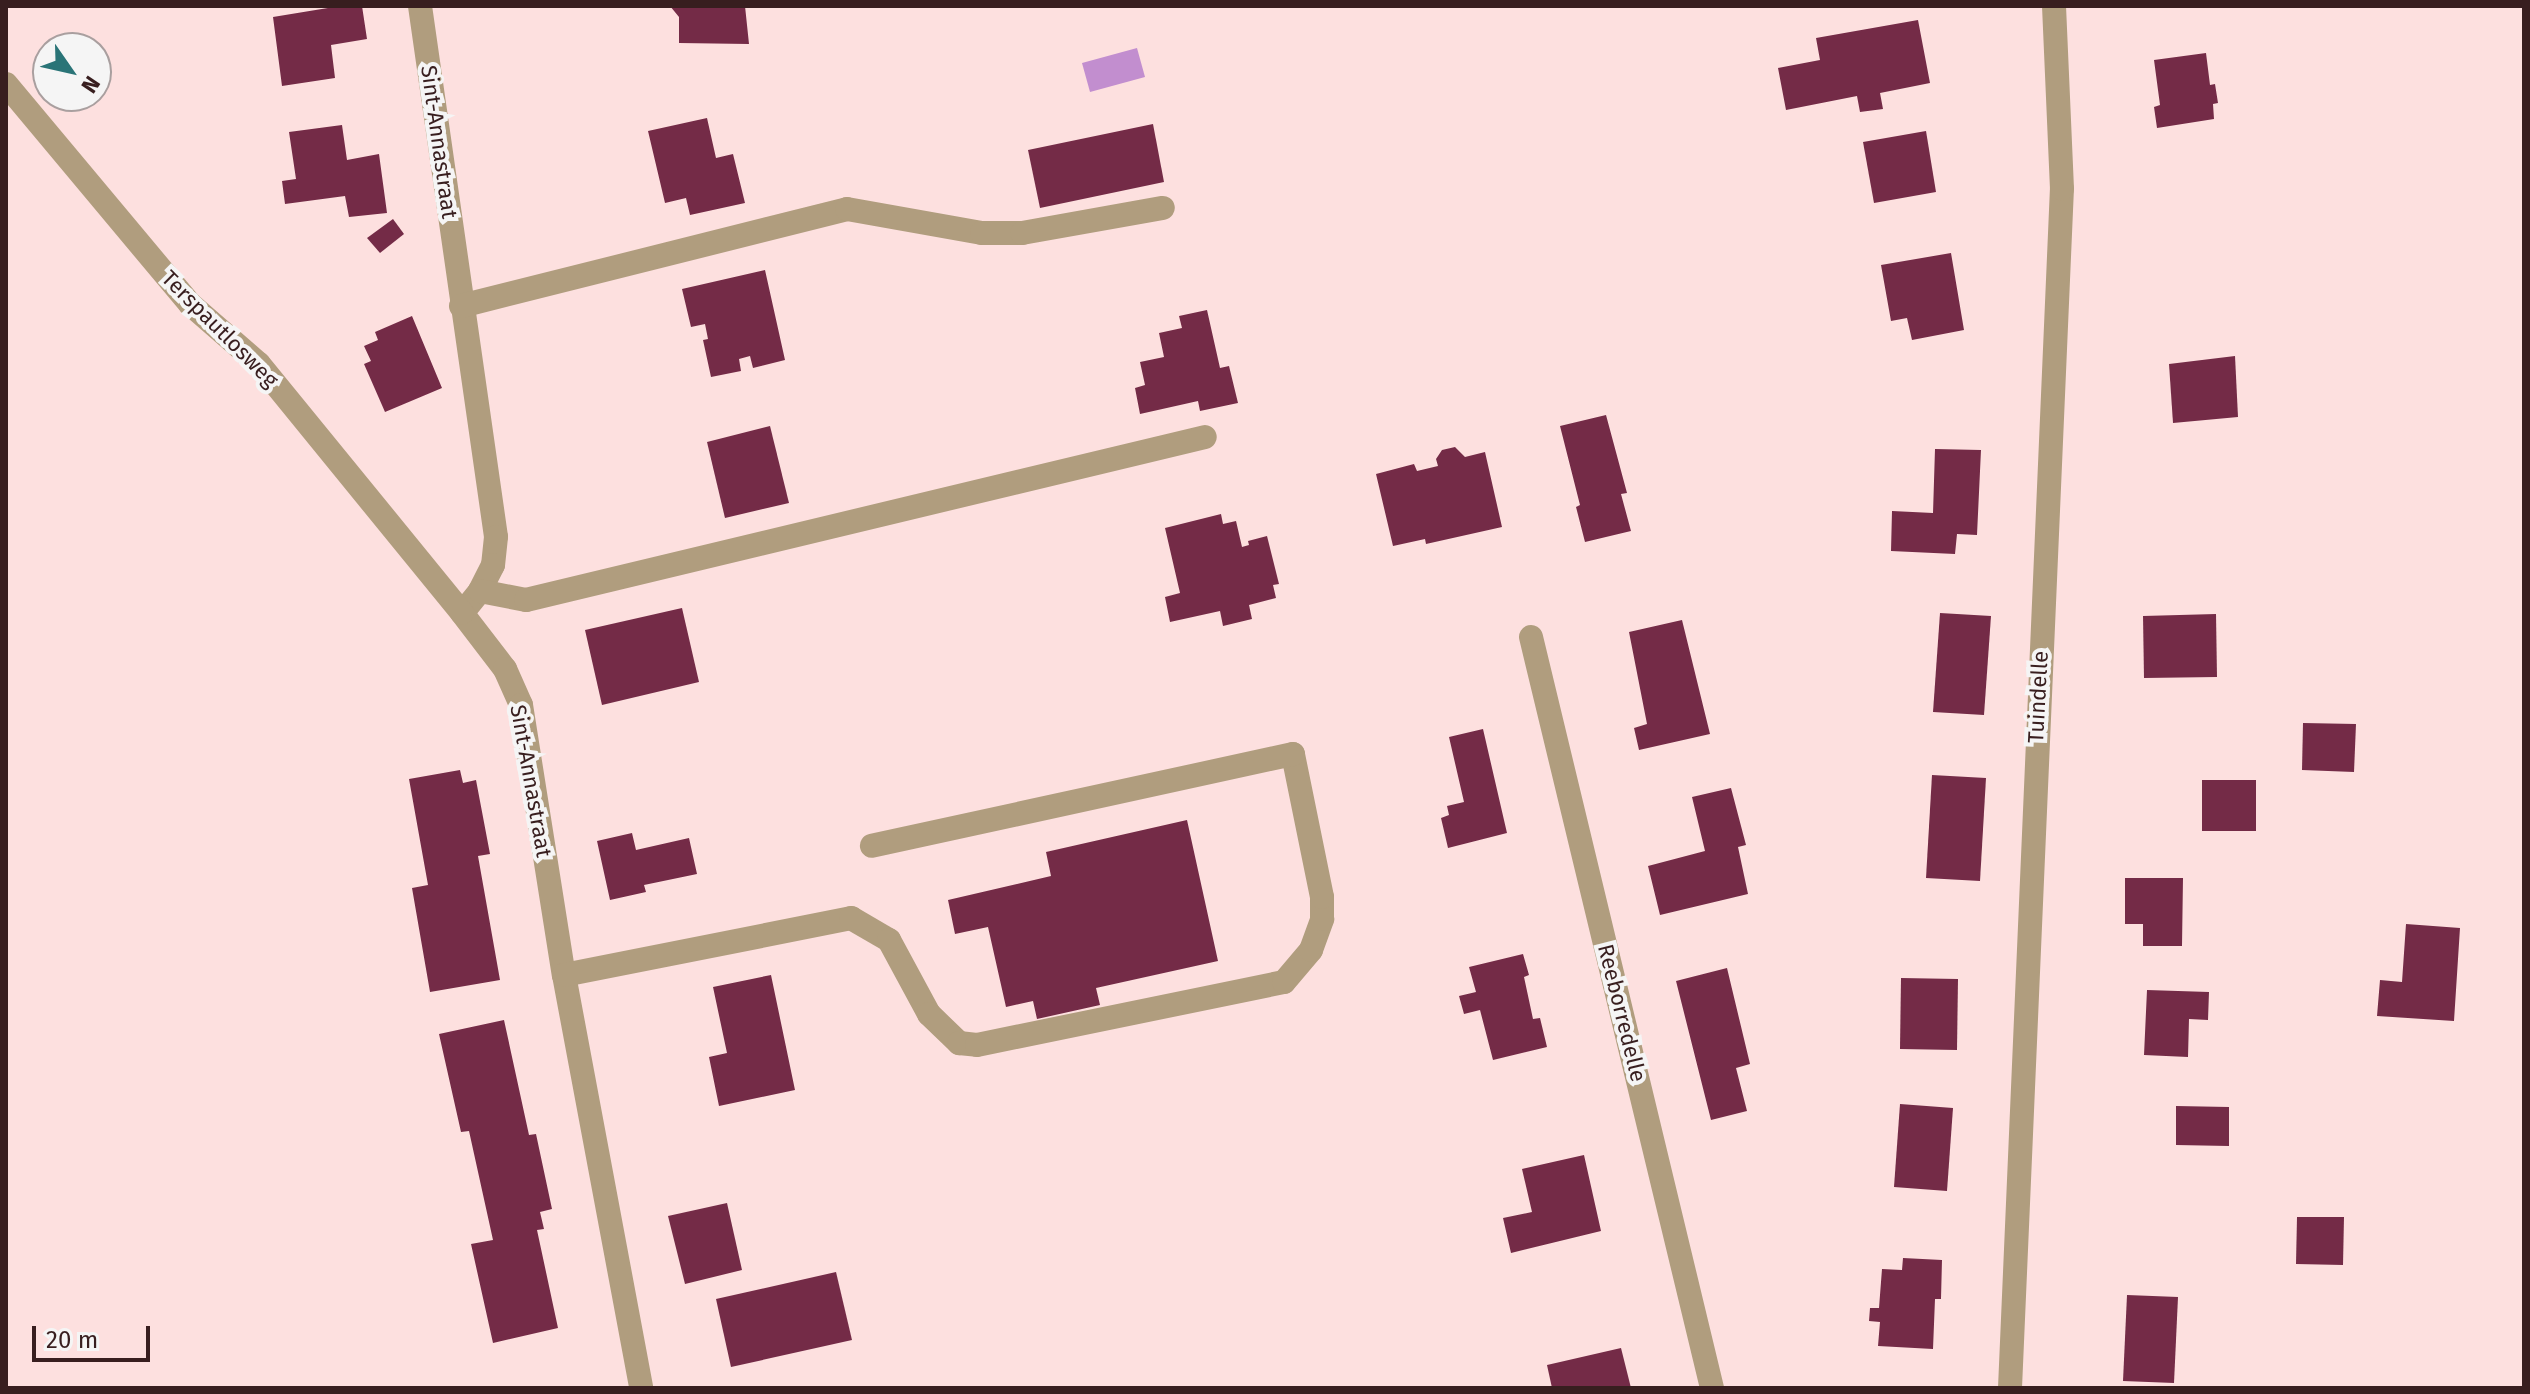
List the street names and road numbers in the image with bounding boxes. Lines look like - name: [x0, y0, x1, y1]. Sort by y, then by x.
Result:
- street label: Sint-Annastraat: [415, 64, 463, 220]
- street label: Terspautlosweg: [156, 265, 284, 393]
- street label: Tuindelle: [2022, 650, 2054, 744]
- street label: Sint-Annastraat: [505, 703, 557, 859]
- street label: Reeborredelle: [1592, 941, 1652, 1085]

